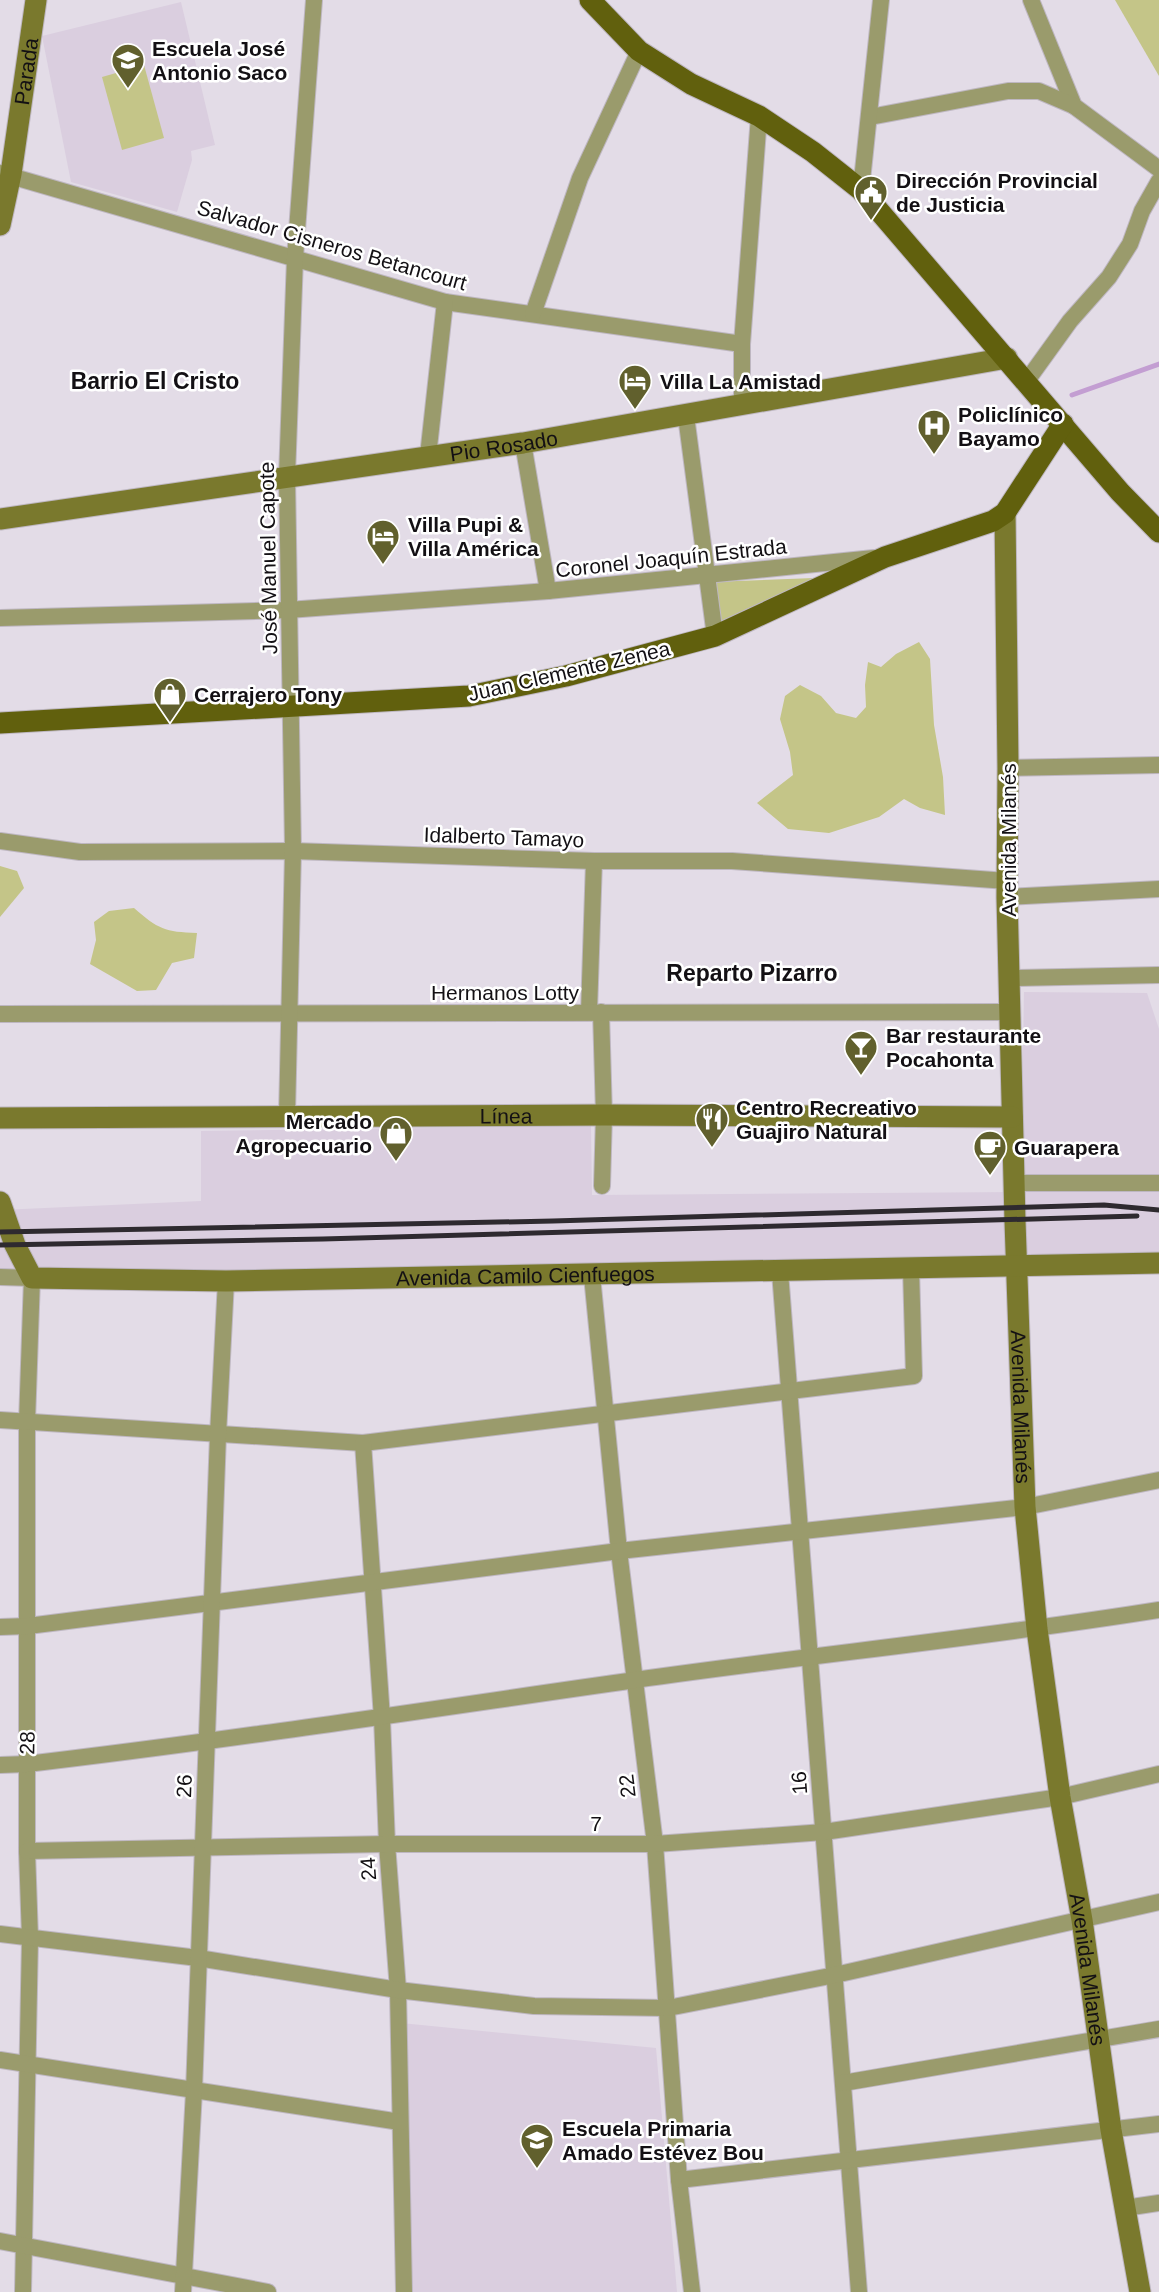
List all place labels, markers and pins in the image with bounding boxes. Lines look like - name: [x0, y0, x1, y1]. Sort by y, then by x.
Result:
- place label: Escuela José Antonio Saco: [152, 37, 287, 84]
- school or university icon: Escuela José Antonio Saco: [109, 41, 147, 90]
- place label: Dirección Provincial de Justicia: [896, 169, 1098, 216]
- public building icon: Dirección Provincial de Justicia: [852, 173, 890, 222]
- hotel icon: Villa La Amistad: [616, 362, 654, 411]
- place label: Villa La Amistad: [660, 370, 821, 393]
- place label: Policlínico Bayamo: [958, 403, 1063, 450]
- hospital icon: Policlínico Bayamo: [915, 407, 953, 456]
- place label: Villa Pupi & Villa América: [408, 513, 539, 560]
- hotel icon: Villa Pupi & Villa América: [364, 517, 402, 566]
- shop icon: Cerrajero Tony: [151, 675, 189, 724]
- place label: Cerrajero Tony: [194, 683, 342, 706]
- place label: Bar restaurante Pocahonta: [886, 1024, 1041, 1071]
- bar icon: Bar restaurante Pocahonta: [842, 1028, 880, 1077]
- place label: Centro Recreativo Guajiro Natural: [736, 1096, 917, 1143]
- restaurant icon: Centro Recreativo Guajiro Natural: [693, 1100, 731, 1149]
- place label: Mercado Agropecuario: [235, 1110, 372, 1157]
- shop icon: Mercado Agropecuario: [377, 1114, 415, 1163]
- cafe icon: Guarapera: [971, 1128, 1009, 1177]
- place label: Guarapera: [1014, 1136, 1119, 1159]
- place label: Escuela Primaria Amado Estévez Bou: [562, 2117, 764, 2164]
- school or university icon: Escuela Primaria Amado Estévez Bou: [518, 2121, 556, 2170]

